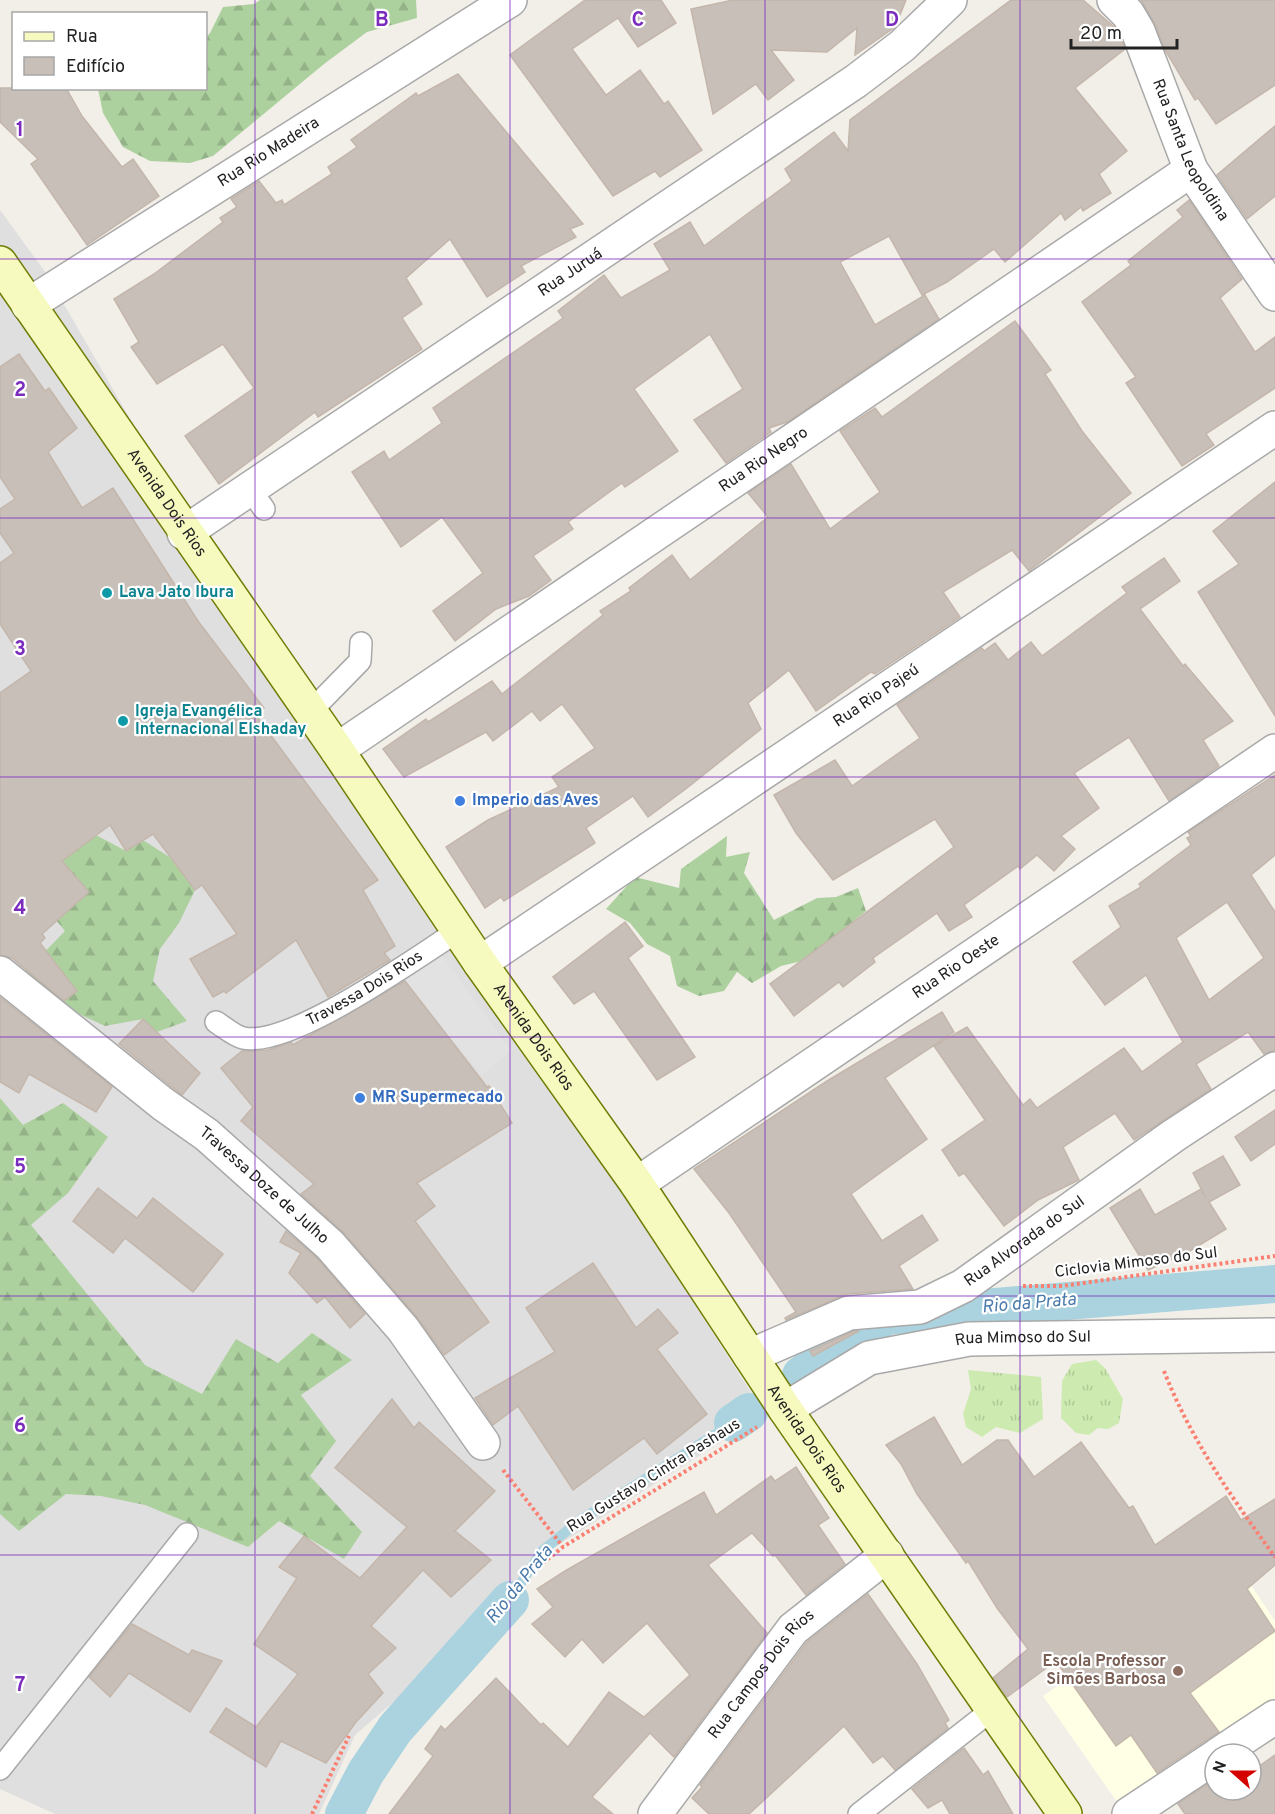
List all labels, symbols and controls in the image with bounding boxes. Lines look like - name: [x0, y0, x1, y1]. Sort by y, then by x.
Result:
- text: B: [375, 8, 389, 34]
- text: C: [632, 8, 644, 34]
- text: D: [885, 8, 899, 34]
- legend: [12, 12, 207, 90]
- scale bar: [1071, 12, 1178, 50]
- text: 20 m: [1080, 23, 1122, 46]
- text: Rua: [66, 26, 97, 49]
- text: Edifício: [66, 56, 125, 79]
- street label: Rua Santa Leopoldina: [1147, 76, 1233, 225]
- street label: Rua Rio Madeira: [214, 113, 323, 192]
- text: 1: [16, 118, 24, 144]
- street label: Rua Juruá: [535, 244, 607, 302]
- text: 2: [14, 378, 26, 404]
- street label: Rua Rio Negro: [716, 423, 812, 497]
- street label: Avenida Dois Rios: [122, 445, 211, 561]
- place label: Lava Jato Ibura: [119, 583, 234, 603]
- marker: Lava Jato Ibura: [100, 586, 114, 600]
- text: 3: [14, 637, 26, 663]
- street label: Rua Rio Pajeú: [830, 660, 923, 732]
- place label: Igreja Evangélica Internacional Elshaday: [135, 702, 306, 740]
- marker: Igreja Evangélica Internacional Elshaday: [116, 714, 130, 728]
- place label: Imperio das Aves: [472, 791, 599, 811]
- marker: Imperio das Aves: [453, 794, 467, 808]
- text: 4: [14, 896, 26, 922]
- street label: Rua Rio Oeste: [909, 931, 1004, 1004]
- street label: Travessa Dois Rios: [303, 947, 427, 1031]
- street label: Avenida Dois Rios: [488, 980, 578, 1095]
- place label: MR Supermecado: [372, 1088, 503, 1108]
- marker: MR Supermecado: [353, 1091, 367, 1105]
- street label: Travessa Doze de Julho: [195, 1122, 333, 1249]
- text: 5: [14, 1155, 26, 1181]
- street label: Rua Alvorada do Sul: [961, 1192, 1089, 1292]
- street label: Ciclovia Mimoso do Sul: [1053, 1243, 1219, 1283]
- water label: Rio da Prata: [981, 1288, 1078, 1320]
- street label: Rua Mimoso do Sul: [953, 1327, 1091, 1351]
- street label: Avenida Dois Rios: [762, 1381, 850, 1497]
- text: 6: [14, 1414, 26, 1440]
- street label: Rua Gustavo Cintra Pashaus: [564, 1414, 744, 1538]
- water label: Rio da Prata: [481, 1541, 559, 1629]
- street label: Rua Campos Dois Rios: [704, 1606, 819, 1743]
- place label: Escola Professor Simões Barbosa: [1043, 1652, 1166, 1690]
- marker: Escola Professor Simões Barbosa: [1171, 1664, 1185, 1678]
- text: 7: [15, 1673, 25, 1699]
- north arrow: [1203, 1742, 1263, 1802]
- text: N: [1209, 1758, 1232, 1776]

